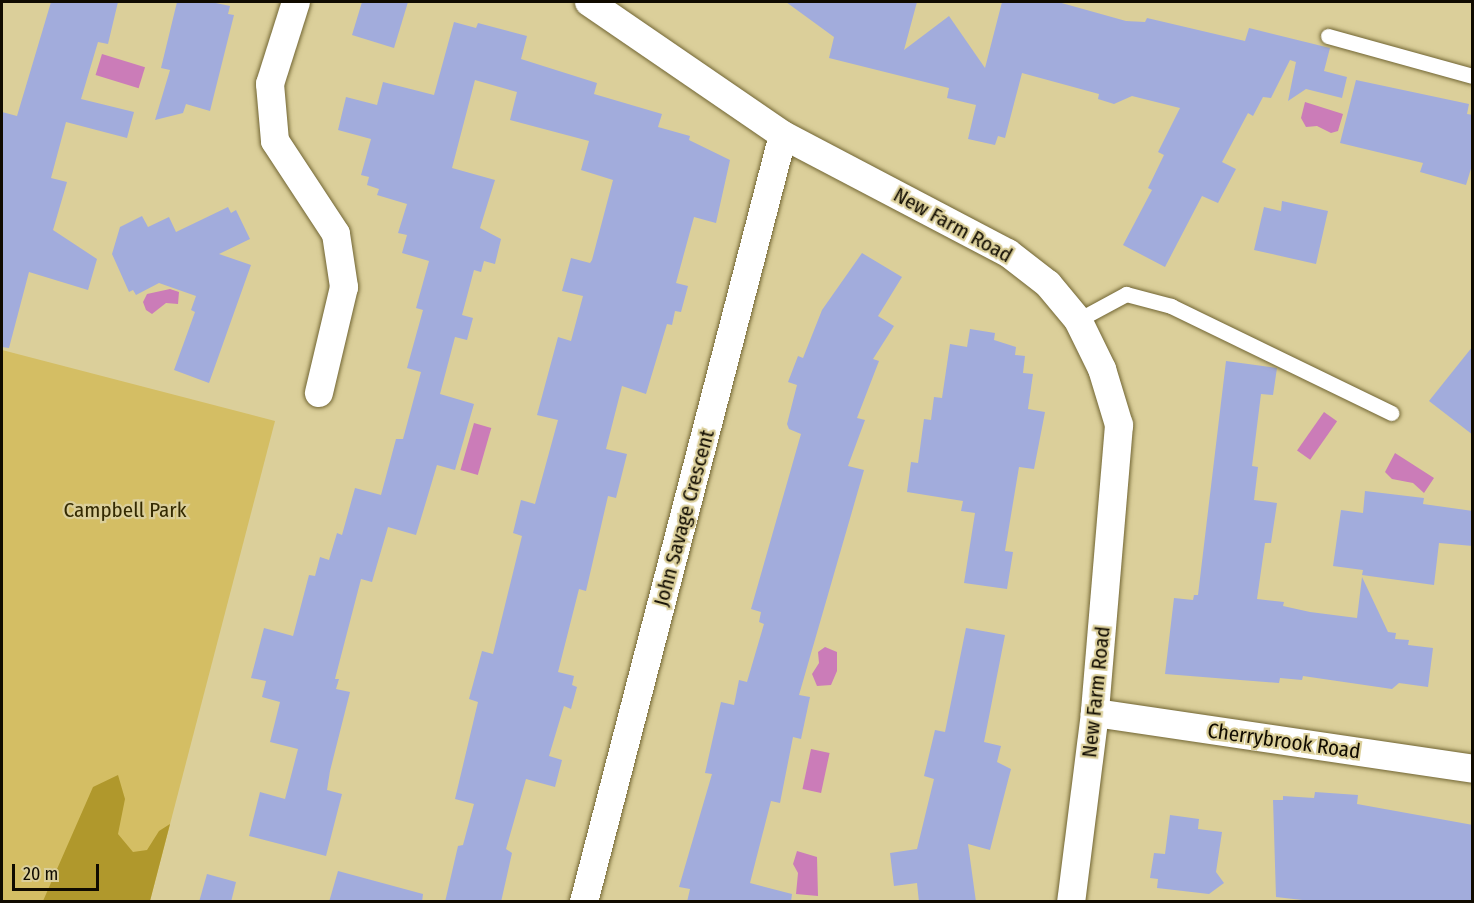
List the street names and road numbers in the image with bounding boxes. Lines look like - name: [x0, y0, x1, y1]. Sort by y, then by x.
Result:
- street label: New Farm Road: [889, 182, 1017, 268]
- street label: John Savage Crescent: [648, 427, 720, 609]
- street label: New Farm Road: [1077, 625, 1115, 759]
- street label: Cherrybrook Road: [1206, 718, 1362, 764]

